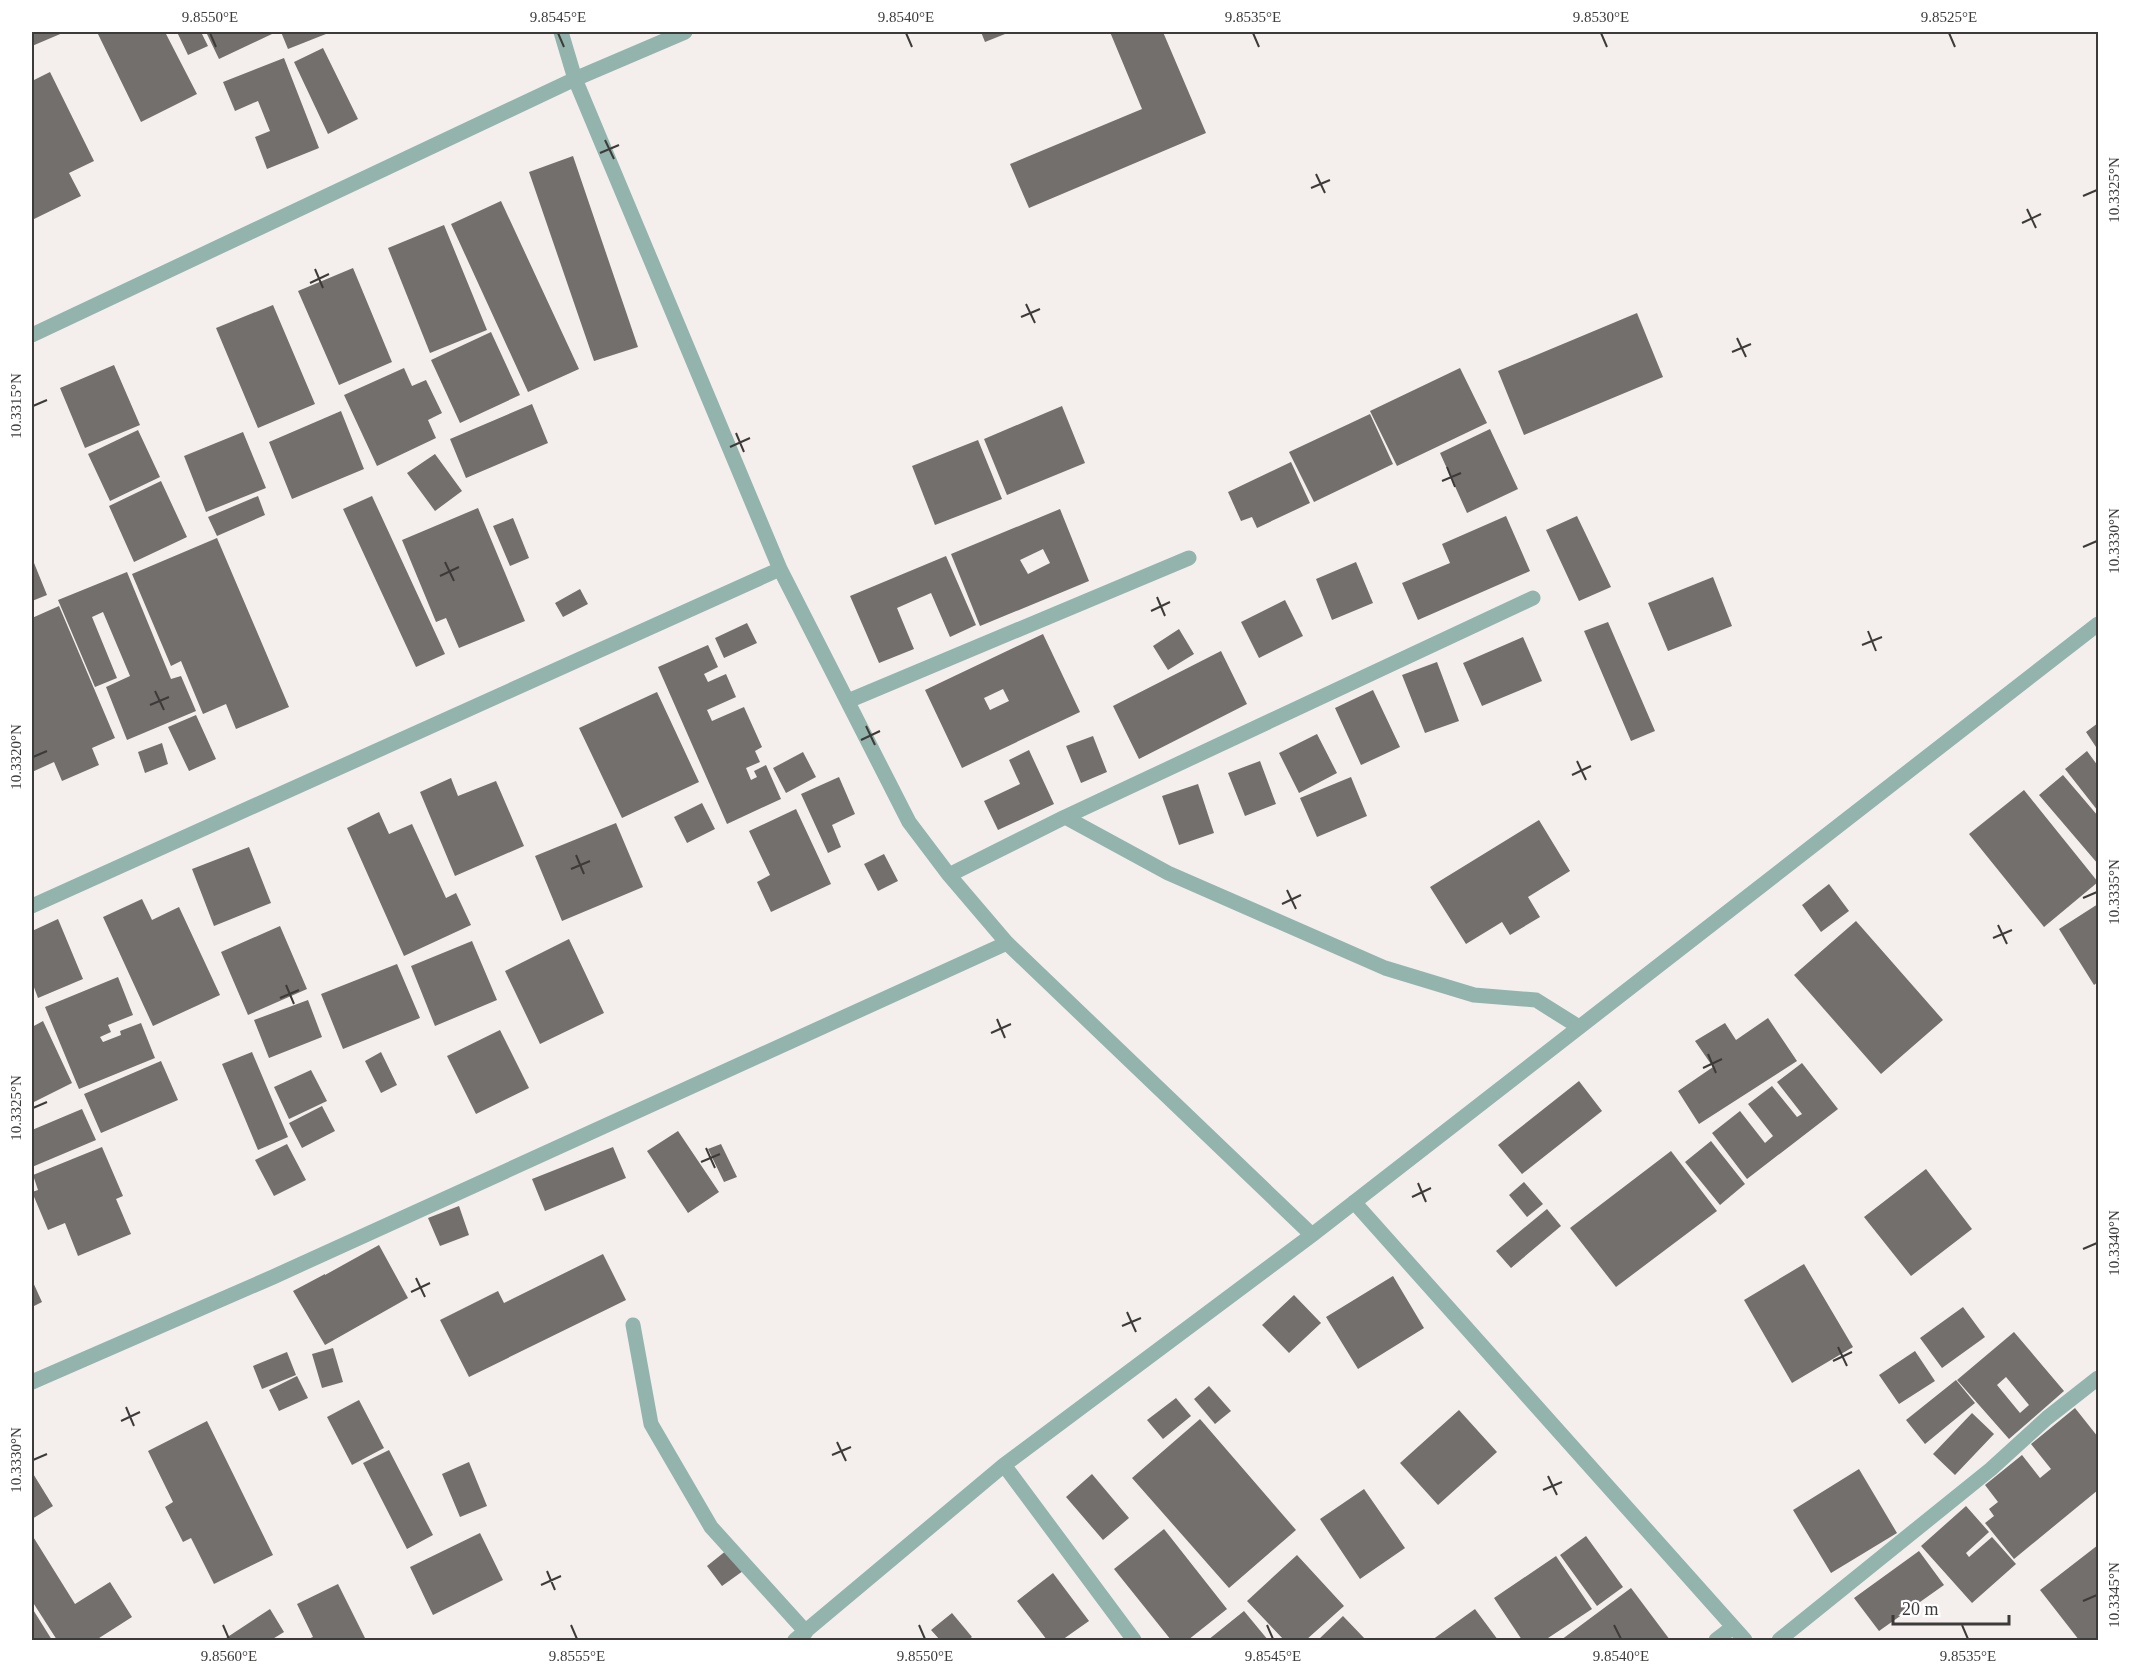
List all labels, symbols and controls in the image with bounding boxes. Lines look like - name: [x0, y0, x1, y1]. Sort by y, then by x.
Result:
- text: 9.8550°E: [182, 9, 238, 25]
- text: 9.8545°E: [530, 9, 586, 25]
- text: 9.8540°E: [878, 9, 934, 25]
- text: 9.8535°E: [1225, 9, 1281, 25]
- text: 9.8530°E: [1573, 9, 1629, 25]
- text: 9.8525°E: [1921, 9, 1977, 25]
- text: 10.3325°N: [2106, 157, 2122, 223]
- text: 10.3315°N: [8, 373, 24, 439]
- text: 10.3330°N: [2106, 508, 2122, 574]
- text: 10.3320°N: [8, 724, 24, 790]
- text: 10.3335°N: [2106, 859, 2122, 925]
- text: 10.3325°N: [8, 1075, 24, 1141]
- text: 10.3340°N: [2106, 1210, 2122, 1276]
- text: 10.3330°N: [8, 1427, 24, 1493]
- text: 10.3345°N: [2106, 1562, 2122, 1628]
- scale bar: [1893, 1588, 2008, 1626]
- text: 20 m: [1902, 1599, 1939, 1619]
- text: 9.8560°E: [201, 1648, 257, 1664]
- text: 9.8555°E: [549, 1648, 605, 1664]
- text: 9.8550°E: [897, 1648, 953, 1664]
- text: 9.8545°E: [1245, 1648, 1301, 1664]
- text: 9.8540°E: [1593, 1648, 1649, 1664]
- text: 9.8535°E: [1940, 1648, 1996, 1664]

